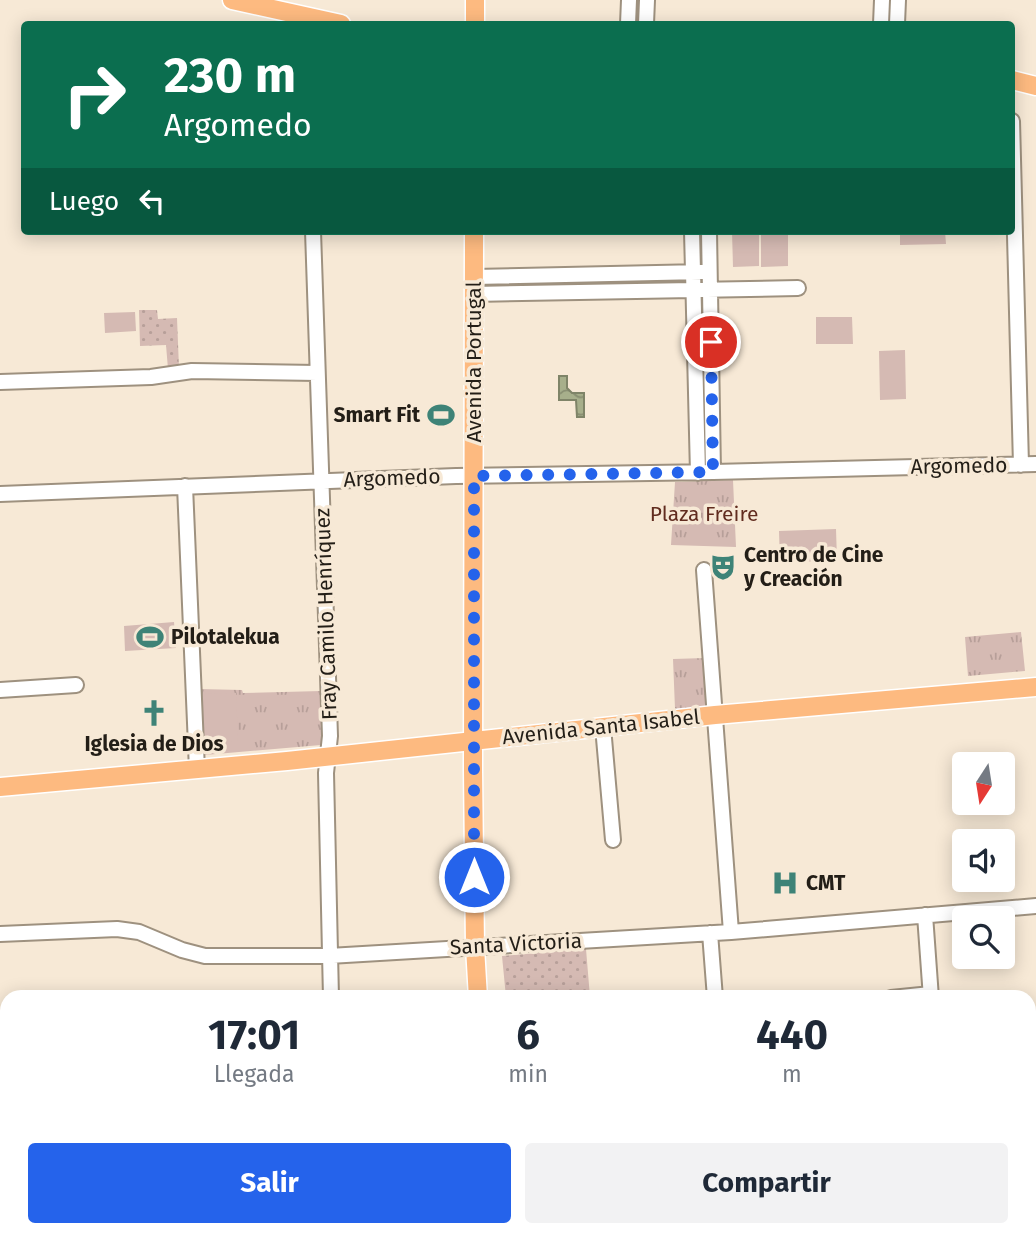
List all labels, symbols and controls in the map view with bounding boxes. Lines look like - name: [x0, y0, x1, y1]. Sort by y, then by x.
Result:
- text: 230 m: [164, 46, 296, 105]
- icon: right: [49, 49, 140, 140]
- text: Argomedo: [164, 106, 312, 144]
- icon: left: [133, 182, 171, 220]
- text: Luego: [49, 186, 119, 217]
- street label: Avenida Portugal: [461, 281, 487, 443]
- pin: [681, 312, 741, 372]
- icon: arrive: [692, 323, 730, 361]
- sports icon: Smart Fit: [426, 400, 456, 430]
- place label: Smart Fit: [334, 402, 421, 428]
- street label: Argomedo: [910, 452, 1008, 480]
- street label: Argomedo: [343, 463, 441, 493]
- park label: Plaza Freire: [650, 501, 758, 527]
- street label: Fray Camilo Henríquez: [309, 508, 343, 720]
- place label: Centro de Cine y Creación: [743, 542, 884, 592]
- theatre icon: Centro de Cine y Creación: [708, 552, 738, 582]
- sports icon: Pilotalekua: [135, 622, 165, 652]
- place label: Pilotalekua: [171, 624, 280, 650]
- church icon: Iglesia de Dios: [139, 698, 169, 728]
- street label: Avenida Santa Isabel: [501, 704, 701, 750]
- place label: Iglesia de Dios: [84, 731, 224, 757]
- north arrow: [952, 752, 1015, 816]
- map controls: [952, 752, 1015, 969]
- button: sound: [952, 829, 1015, 892]
- position arrow: [437, 840, 511, 914]
- hospital icon: CMT: [770, 868, 800, 898]
- place label: CMT: [806, 870, 846, 896]
- button: search: [952, 906, 1015, 969]
- street label: Santa Victoria: [449, 928, 583, 960]
- text: 17:01: [208, 1010, 300, 1060]
- text: 6: [516, 1010, 540, 1060]
- text: 440: [756, 1010, 828, 1060]
- text: Llegada: [214, 1060, 294, 1088]
- text: min: [508, 1060, 548, 1088]
- text: m: [782, 1060, 802, 1088]
- button: Salir: [28, 1143, 511, 1223]
- button: Compartir: [525, 1143, 1008, 1223]

